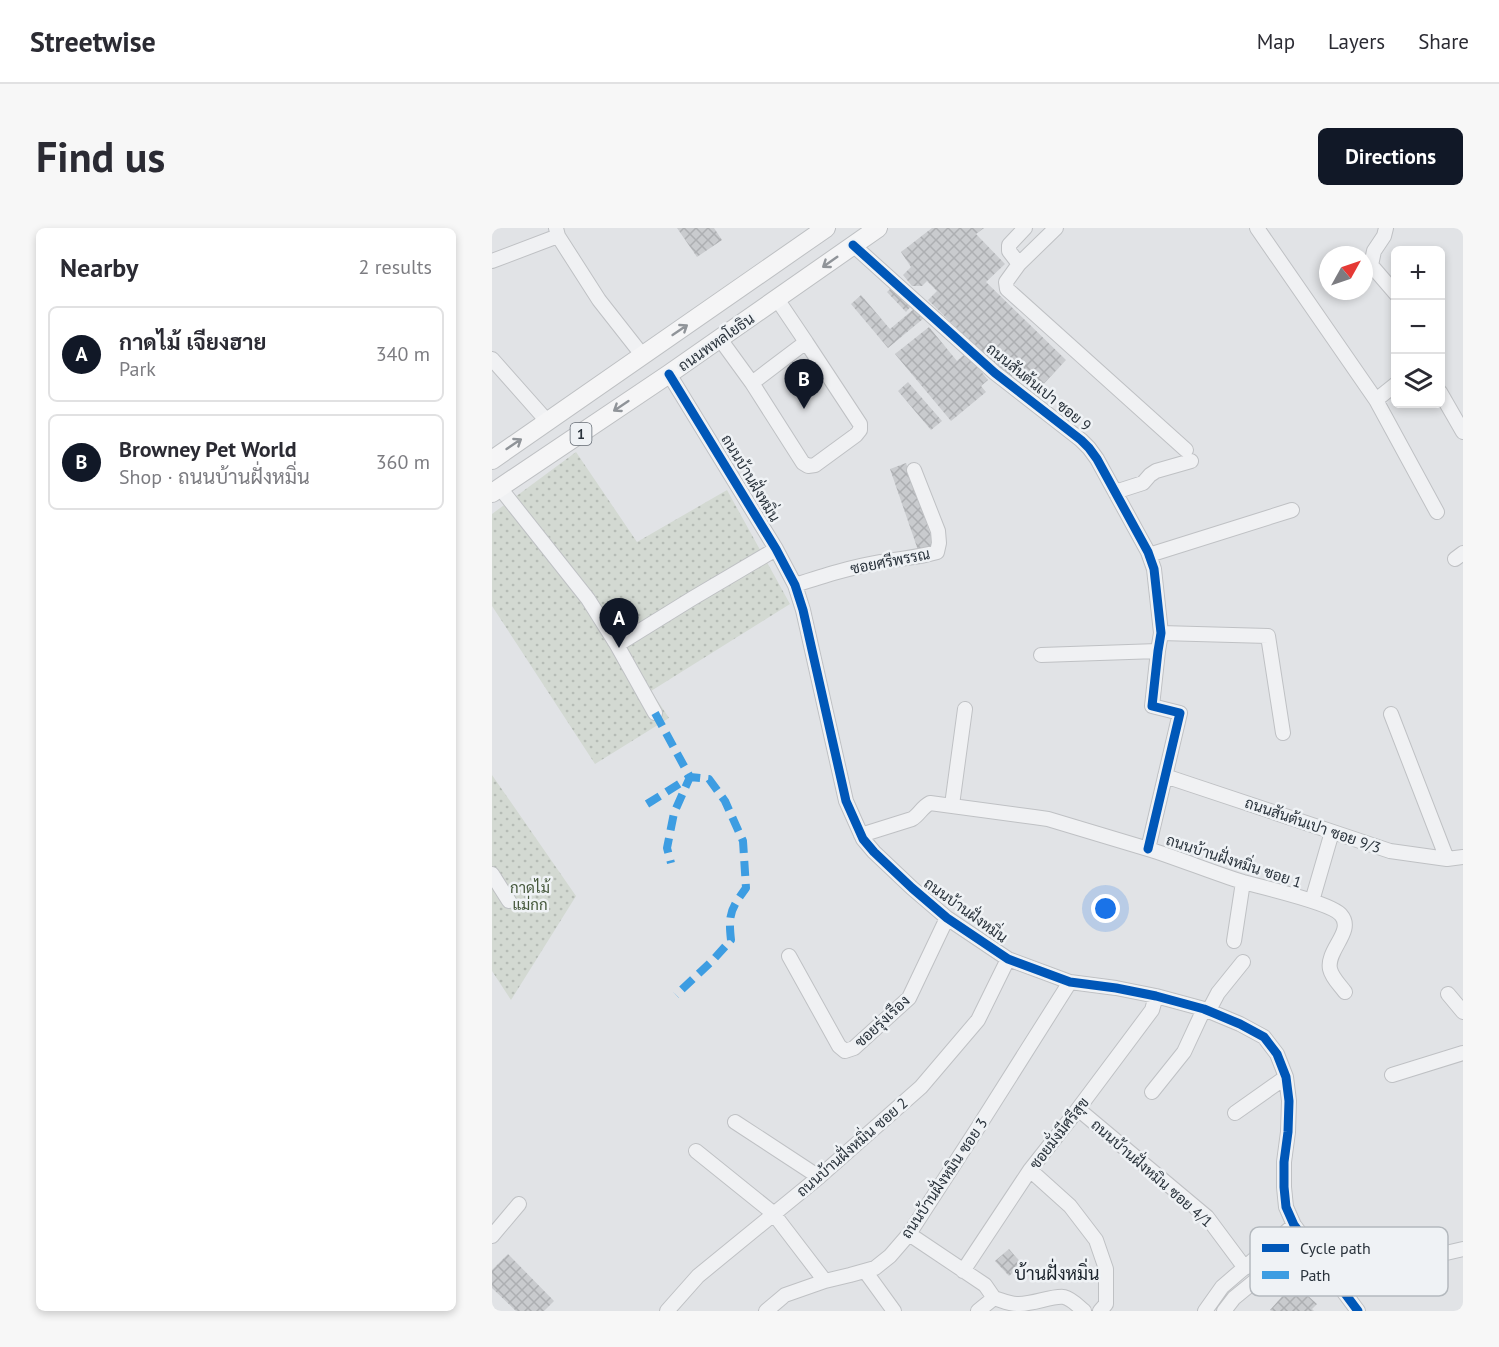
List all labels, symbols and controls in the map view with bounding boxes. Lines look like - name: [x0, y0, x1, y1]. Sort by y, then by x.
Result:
- text: Streetwise: [30, 23, 156, 60]
- text: Map: [1257, 28, 1295, 55]
- text: Layers: [1328, 28, 1385, 55]
- text: Share: [1418, 28, 1469, 55]
- button: Directions: [1318, 128, 1463, 185]
- text: Find us: [36, 129, 165, 184]
- north arrow: [1319, 246, 1373, 300]
- map controls: [1391, 246, 1445, 408]
- button: +: [1391, 246, 1445, 300]
- text: Nearby: [60, 251, 138, 284]
- text: 2 results: [359, 254, 432, 280]
- one-way arrow: [822, 256, 838, 268]
- button: −: [1391, 300, 1445, 354]
- street label: ถนนพหลโยธิน: [674, 309, 758, 375]
- one-way arrow: [672, 324, 688, 336]
- text: กาดไม้ เจียงฮาย: [119, 328, 266, 356]
- street label: ถนนสันต้นเปา ซอย 9: [983, 339, 1095, 435]
- text: A: [75, 341, 88, 367]
- text: 340 m: [376, 341, 430, 367]
- button: layers: [1391, 354, 1445, 408]
- text: Park: [119, 356, 156, 382]
- pin: B: [784, 360, 824, 409]
- one-way arrow: [613, 401, 630, 413]
- road number: 1: [570, 423, 592, 445]
- street label: ถนนบ้านฝั่งหมิ่น: [717, 428, 788, 525]
- text: Browney Pet World: [119, 435, 297, 463]
- one-way arrow: [506, 438, 522, 450]
- text: B: [76, 449, 87, 475]
- text: 360 m: [376, 449, 430, 475]
- text: Shop · ถนนบ้านฝั่งหมิ่น: [119, 464, 310, 490]
- street label: ซอยศรีพรรณ: [849, 544, 931, 578]
- pin: A: [600, 598, 638, 648]
- street label: ถนนสันต้นเปา ซอย 9/3: [1242, 793, 1384, 857]
- street label: ถนนบ้านฝั่งหมิ่น ซอย 1: [1164, 826, 1306, 892]
- street label: ถนนบ้านฝั่งหมิ่น: [920, 870, 1014, 947]
- park label: กาดไม้ แม่กก: [510, 878, 551, 914]
- your location: [1091, 894, 1120, 923]
- street label: ซอยรุ่งเรือง: [851, 991, 915, 1053]
- street label: ถนนบ้านฝั่งหมิ่น ซอย 2: [789, 1090, 912, 1201]
- street label: ซอยมั่งมีศรีสุข: [1022, 1091, 1094, 1174]
- street label: ถนนบ้านฝั่งหมิน ซอย 3: [893, 1111, 991, 1242]
- street label: ถนนบ้านฝั่งหมิน ซอย 4/1: [1087, 1112, 1220, 1231]
- legend: [1250, 1227, 1448, 1296]
- text: Cycle path: [1300, 1238, 1371, 1258]
- district label: บ้านฝั่งหมิ่น: [1014, 1258, 1100, 1285]
- text: Path: [1300, 1265, 1331, 1285]

